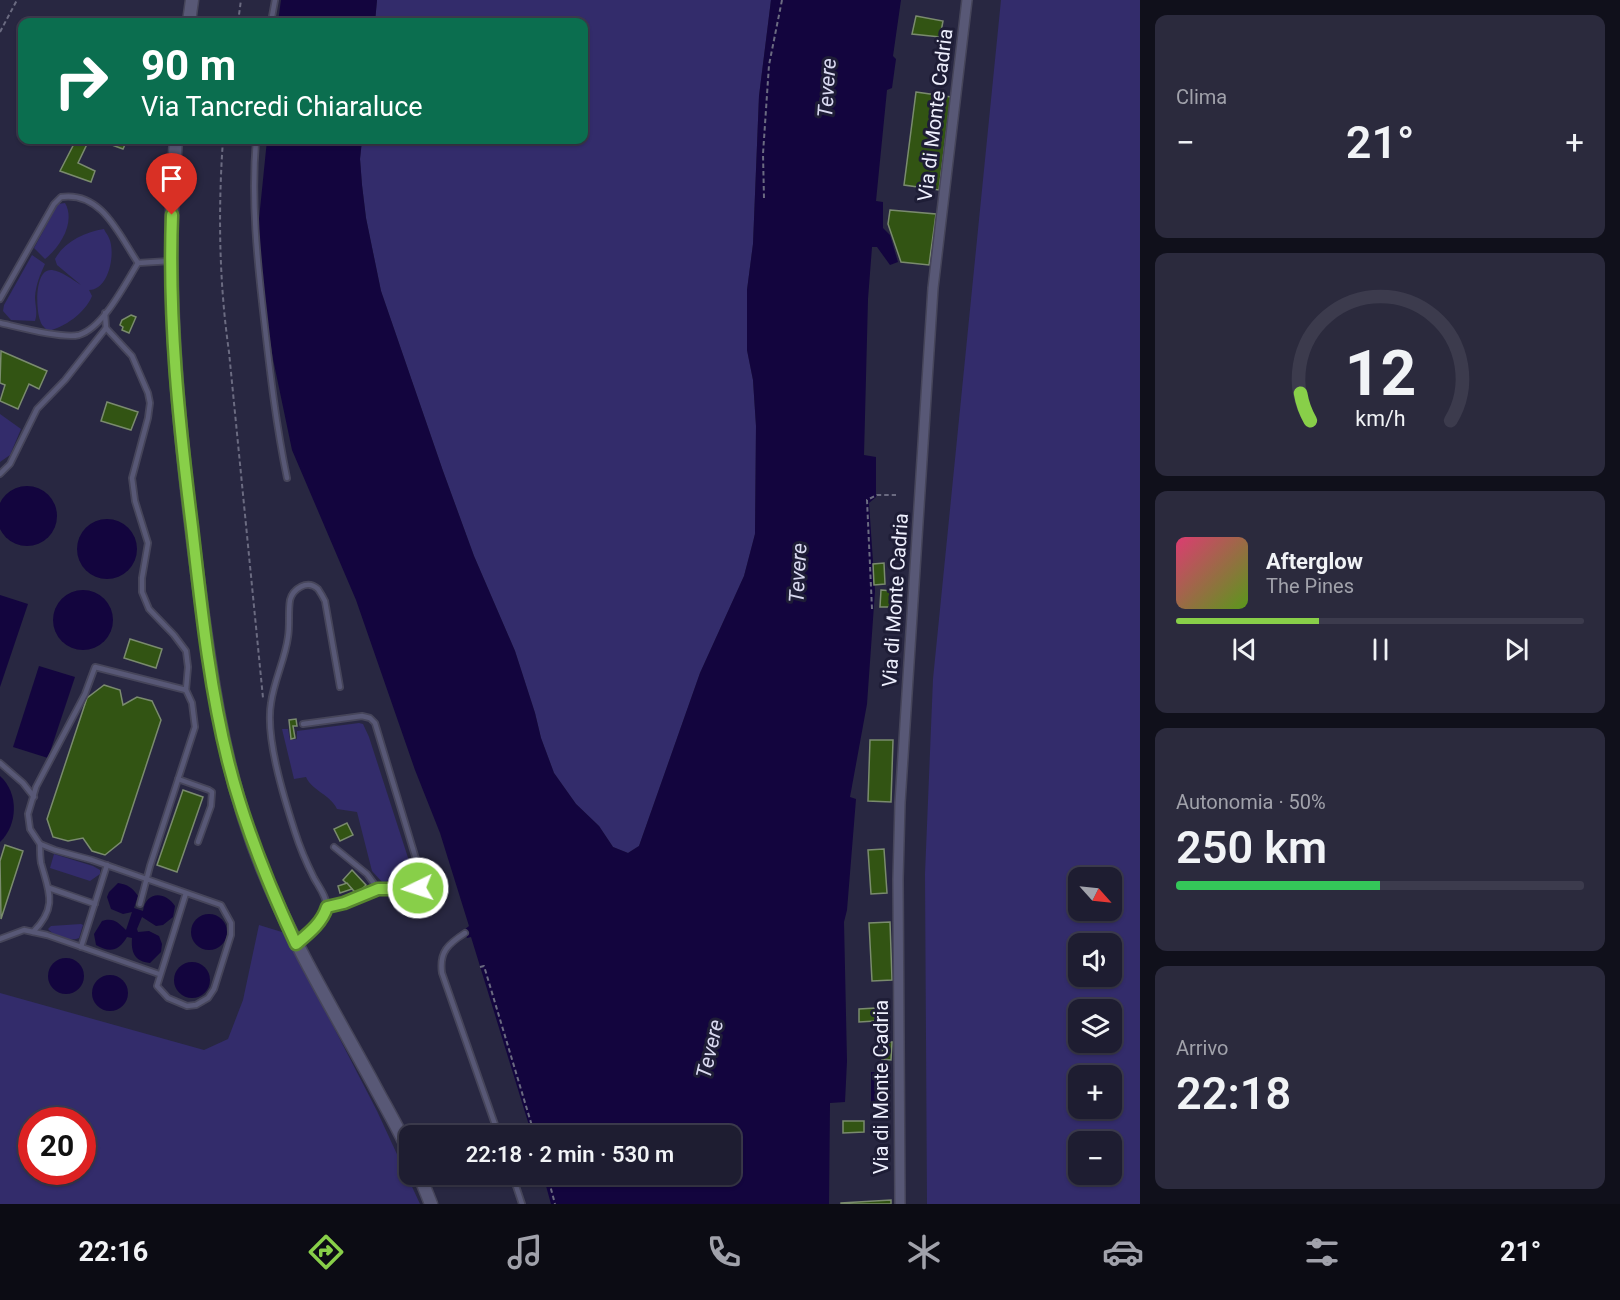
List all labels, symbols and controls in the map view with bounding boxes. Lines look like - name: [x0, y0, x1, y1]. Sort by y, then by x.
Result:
- street label: Via di Monte Cadria: [912, 27, 958, 203]
- text: 90 m: [141, 41, 236, 90]
- icon: right: [42, 42, 120, 120]
- water label: Tevere: [813, 57, 841, 119]
- text: Clima: [1176, 85, 1227, 109]
- text: Via Tancredi Chiaraluce: [141, 91, 423, 123]
- text: 21°: [1346, 116, 1414, 169]
- text: −: [1176, 123, 1195, 162]
- text: +: [1565, 123, 1584, 162]
- pin: [146, 153, 197, 215]
- icon: arrive: [155, 162, 188, 195]
- text: 12: [1344, 337, 1416, 410]
- text: km/h: [1355, 407, 1405, 432]
- street label: Via di Monte Cadria: [877, 512, 913, 688]
- water label: Tevere: [784, 542, 812, 604]
- text: Afterglow: [1266, 549, 1363, 574]
- text: The Pines: [1266, 574, 1354, 598]
- icon: previous: [1228, 633, 1261, 666]
- icon: pause: [1364, 633, 1397, 666]
- icon: next: [1500, 633, 1533, 666]
- text: Autonomia · 50%: [1176, 790, 1326, 814]
- text: 250 km: [1176, 821, 1327, 874]
- position arrow: [386, 856, 450, 920]
- north arrow: [1068, 867, 1122, 921]
- map controls: [1068, 867, 1122, 1185]
- button: sound: [1068, 933, 1122, 987]
- button: layers: [1068, 999, 1122, 1053]
- street label: Via di Monte Cadria: [869, 1000, 893, 1174]
- water label: Tevere: [692, 1017, 728, 1081]
- text: Arrivo: [1176, 1036, 1228, 1060]
- button: +: [1068, 1065, 1122, 1119]
- text: 22:18: [1176, 1067, 1291, 1120]
- speed limit sign: 20: [18, 1107, 96, 1185]
- button: −: [1068, 1131, 1122, 1185]
- text: 22:18 · 2 min · 530 m: [466, 1142, 674, 1167]
- icon: directions: [305, 1231, 347, 1273]
- icon: music: [504, 1231, 546, 1273]
- icon: phone: [703, 1231, 745, 1273]
- icon: climate: [903, 1231, 945, 1273]
- icon: car: [1102, 1231, 1144, 1273]
- icon: filters: [1301, 1231, 1343, 1273]
- text: 22:16: [79, 1236, 148, 1268]
- text: 21°: [1500, 1236, 1541, 1268]

